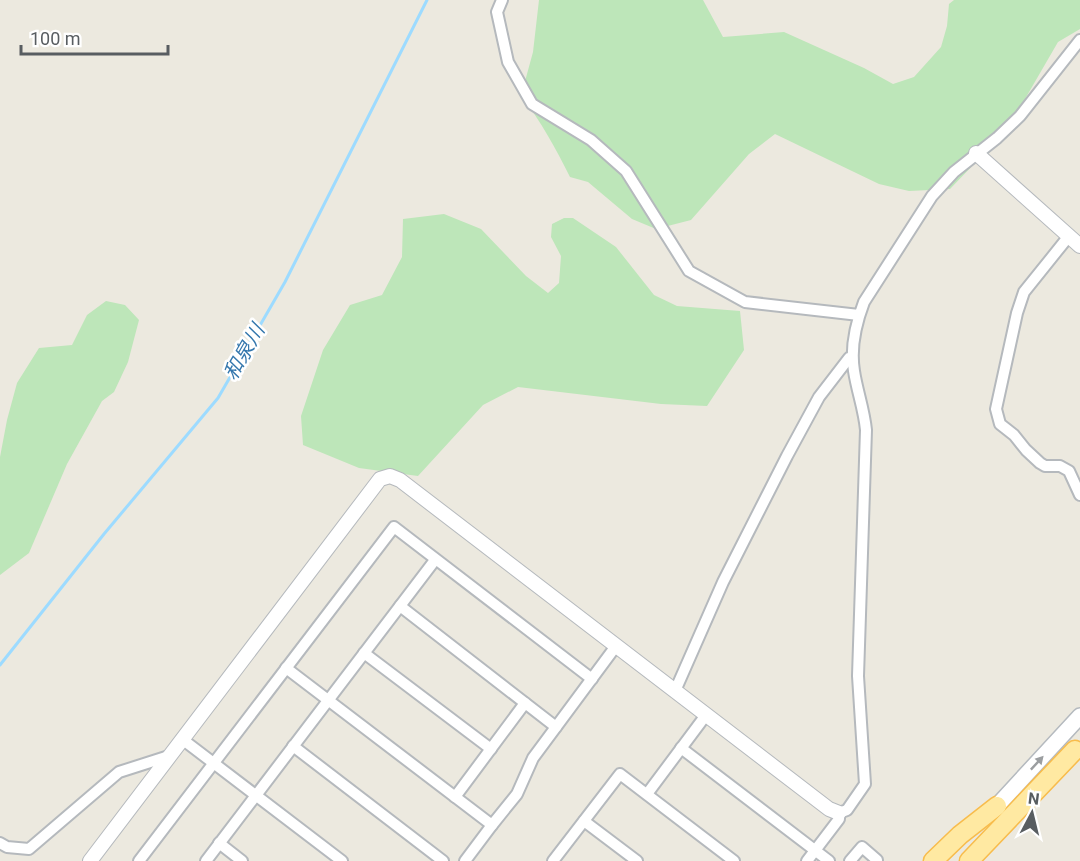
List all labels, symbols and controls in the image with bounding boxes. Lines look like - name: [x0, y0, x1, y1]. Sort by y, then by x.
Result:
- scale bar: [21, 18, 168, 56]
- text: 100 m: [30, 28, 81, 49]
- water label: 和泉川: [219, 318, 270, 384]
- one-way arrow: [1029, 757, 1043, 771]
- north arrow: [1002, 783, 1062, 843]
- text: N: [1027, 788, 1041, 809]

